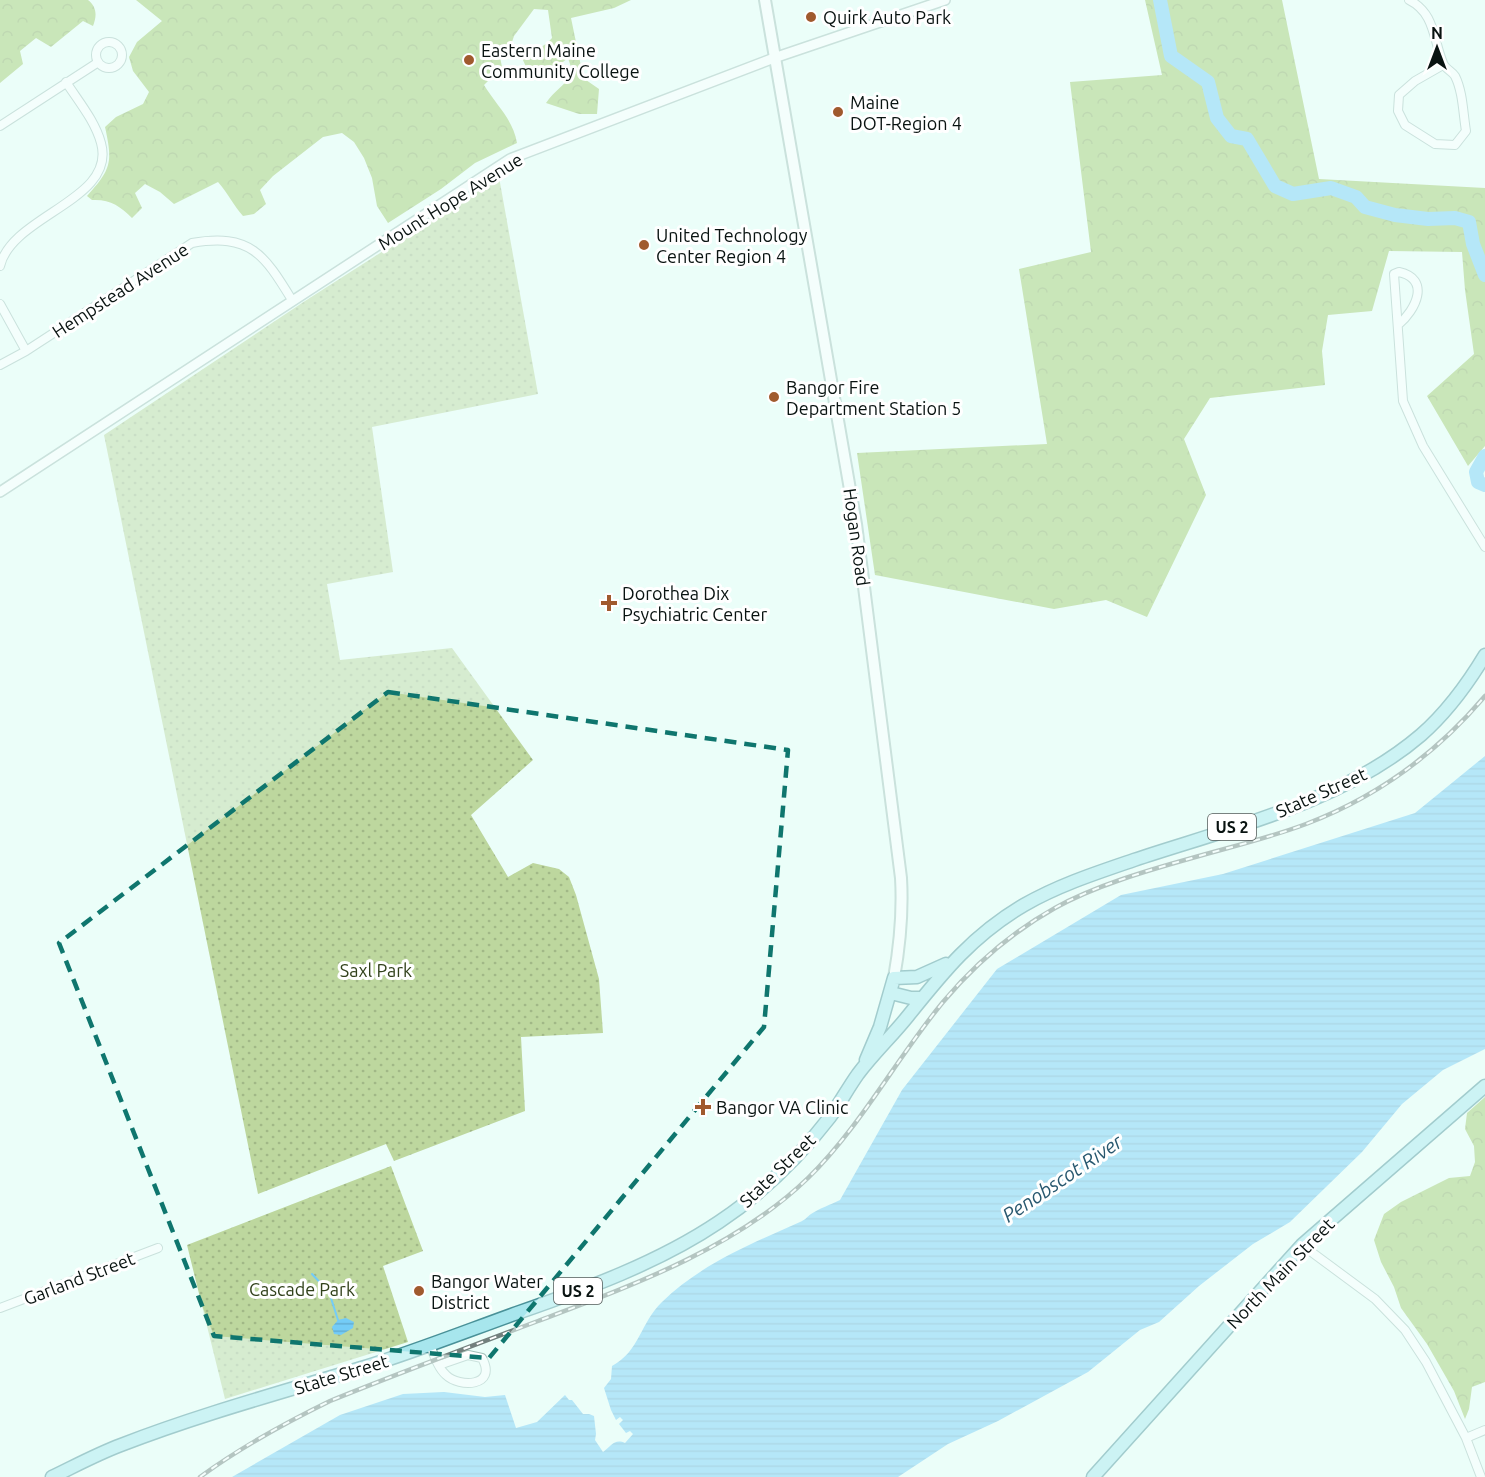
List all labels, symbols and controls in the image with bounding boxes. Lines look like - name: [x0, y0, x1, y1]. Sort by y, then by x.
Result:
- place label: Quirk Auto Park: [823, 7, 951, 28]
- marker: Quirk Auto Park: [804, 10, 818, 24]
- north arrow: [1407, 18, 1467, 78]
- text: N: [1431, 24, 1443, 42]
- place label: Eastern Maine Community College: [481, 40, 640, 81]
- marker: Eastern Maine Community College: [462, 53, 476, 67]
- place label: Maine DOT-Region 4: [850, 92, 962, 133]
- marker: Maine DOT-Region 4: [831, 105, 845, 119]
- street label: Mount Hope Avenue: [374, 148, 526, 254]
- place label: United Technology Center Region 4: [656, 225, 808, 266]
- marker: United Technology Center Region 4: [637, 238, 651, 252]
- street label: Hempstead Avenue: [48, 239, 192, 341]
- place label: Bangor Fire Department Station 5: [786, 377, 962, 418]
- marker: Bangor Fire Department Station 5: [767, 390, 781, 404]
- street label: Hogan Road: [840, 487, 874, 587]
- place label: Dorothea Dix Psychiatric Center: [622, 583, 767, 624]
- marker: Dorothea Dix Psychiatric Center: [600, 594, 618, 612]
- street label: State Street: [1273, 763, 1369, 821]
- road number: US 2: [1208, 814, 1256, 840]
- park label: Saxl Park: [340, 960, 412, 980]
- place label: Bangor VA Clinic: [716, 1097, 848, 1117]
- marker: Bangor VA Clinic: [694, 1098, 712, 1116]
- street label: State Street: [735, 1129, 819, 1211]
- water label: Penobscot River: [998, 1129, 1128, 1227]
- street label: North Main Street: [1222, 1214, 1338, 1332]
- street label: Garland Street: [21, 1248, 137, 1308]
- place label: Bangor Water District: [431, 1271, 543, 1312]
- road number: US 2: [554, 1278, 602, 1304]
- park label: Cascade Park: [249, 1279, 355, 1299]
- marker: Bangor Water District: [412, 1284, 426, 1298]
- street label: State Street: [292, 1350, 390, 1398]

